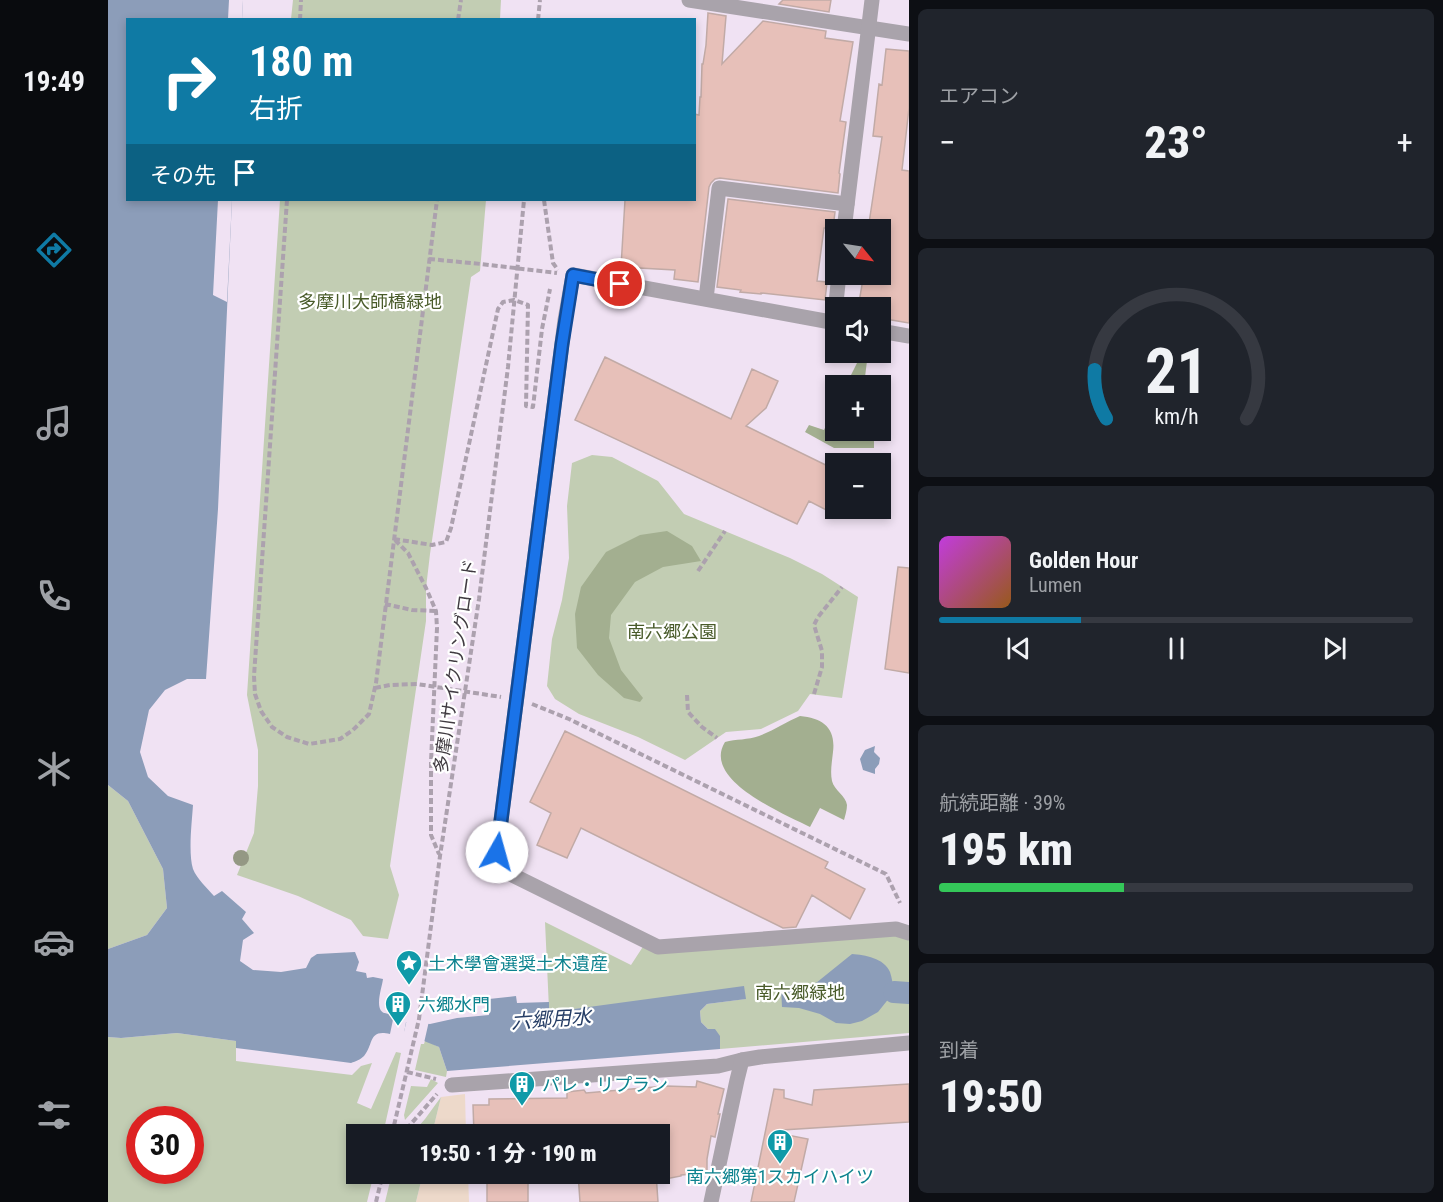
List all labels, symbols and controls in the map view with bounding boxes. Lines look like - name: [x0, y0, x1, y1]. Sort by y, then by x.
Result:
- text: 180 m: [249, 37, 354, 86]
- icon: right: [150, 42, 228, 120]
- text: 19:49: [23, 66, 85, 98]
- text: エアコン: [939, 84, 1019, 108]
- text: 右折: [249, 93, 303, 125]
- text: 23°: [1144, 116, 1208, 169]
- text: −: [939, 123, 956, 162]
- text: +: [1397, 123, 1413, 162]
- icon: arrive: [228, 156, 261, 189]
- text: その先: [150, 163, 216, 188]
- north arrow: [825, 219, 891, 285]
- map controls: [825, 219, 891, 519]
- icon: directions: [33, 229, 75, 271]
- pin: [594, 258, 645, 309]
- icon: arrive: [603, 267, 636, 300]
- park label: 多摩川大師橋緑地: [298, 291, 442, 312]
- button: sound: [825, 297, 891, 363]
- text: 21: [1144, 336, 1208, 409]
- button: +: [825, 375, 891, 441]
- icon: music: [33, 402, 75, 444]
- text: km/h: [1154, 405, 1198, 430]
- button: −: [825, 453, 891, 519]
- text: Golden Hour: [1029, 548, 1138, 573]
- street label: 多摩川サイクリングロード: [430, 558, 480, 774]
- text: Lumen: [1029, 573, 1082, 597]
- icon: phone: [33, 575, 75, 617]
- park label: 南六郷公園: [627, 621, 717, 642]
- icon: previous: [1002, 632, 1035, 665]
- icon: pause: [1160, 632, 1193, 665]
- icon: next: [1318, 632, 1351, 665]
- icon: climate: [33, 748, 75, 790]
- text: 航続距離 · 39%: [939, 791, 1065, 815]
- position arrow: [465, 820, 529, 884]
- text: 195 km: [939, 823, 1073, 876]
- icon: car: [33, 921, 75, 963]
- place icon: 土木學會選奨土木遺産: [394, 948, 424, 986]
- place label: 土木學會選奨土木遺産: [428, 953, 608, 974]
- park label: 南六郷緑地: [755, 982, 845, 1003]
- building icon: 六郷水門: [383, 989, 413, 1027]
- place label: 六郷水門: [418, 994, 490, 1015]
- water label: 六郷用水: [510, 1004, 594, 1034]
- text: 到着: [939, 1038, 979, 1062]
- building icon: パレ・リプラン: [507, 1069, 537, 1107]
- text: 19:50: [939, 1070, 1043, 1123]
- place label: パレ・リプラン: [542, 1074, 668, 1095]
- icon: filters: [33, 1094, 75, 1136]
- speed limit sign: 30: [126, 1106, 204, 1184]
- building icon: 南六郷第1スカイハイツ: [765, 1127, 795, 1165]
- text: 19:50 · 1 分 · 190 m: [419, 1141, 597, 1166]
- place label: 南六郷第1スカイハイツ: [686, 1166, 874, 1187]

